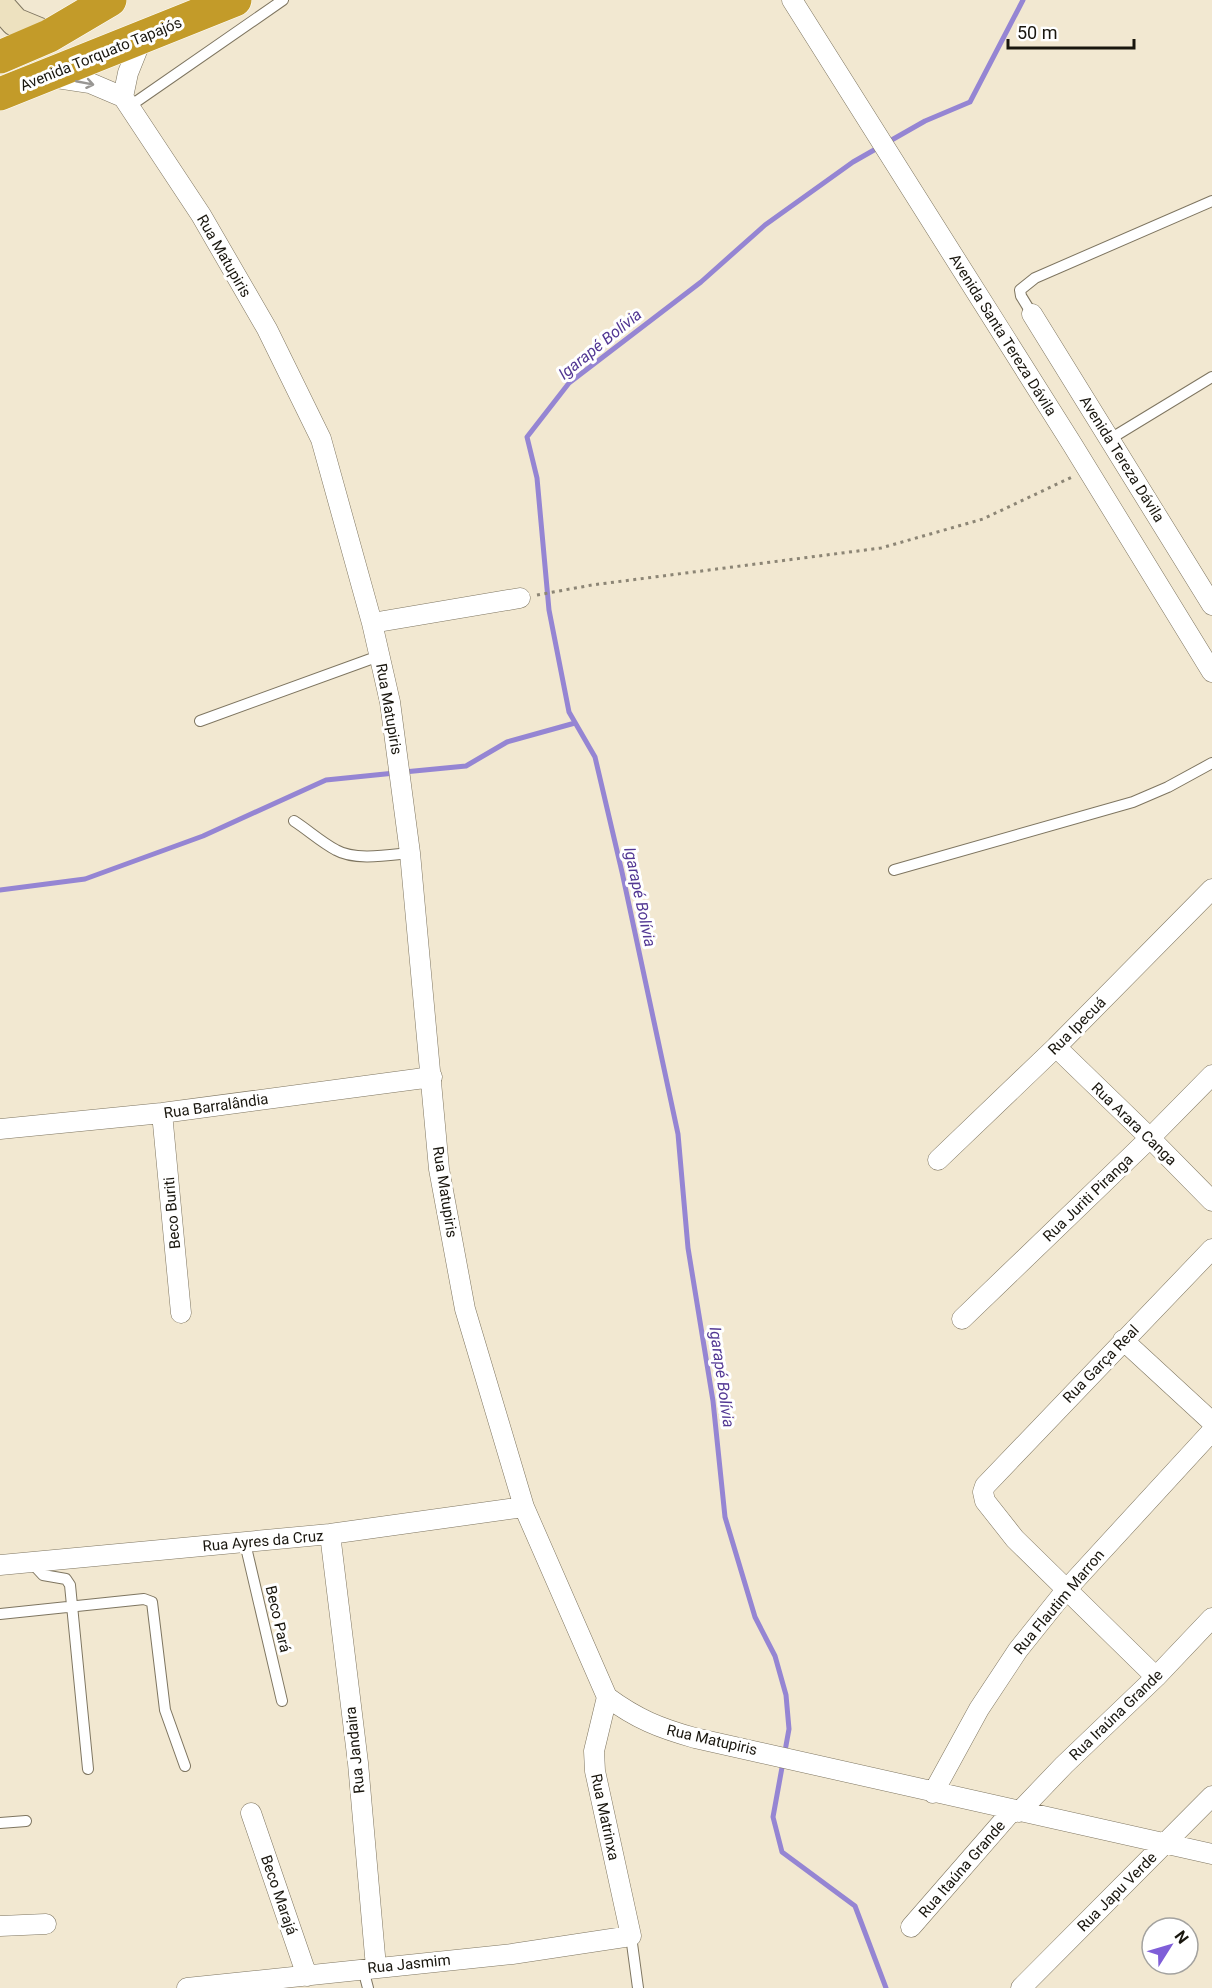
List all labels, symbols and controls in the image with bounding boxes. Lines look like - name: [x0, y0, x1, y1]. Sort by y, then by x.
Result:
- scale bar: [1008, 12, 1134, 50]
- street label: Avenida Torquato Tapajós: [18, 13, 184, 95]
- text: 50 m: [1017, 22, 1057, 43]
- one-way arrow: [75, 78, 94, 89]
- street label: Rua Matupiris: [193, 212, 255, 300]
- street label: Avenida Santa Tereza Dávila: [946, 251, 1060, 419]
- water label: Igarapé Bolívia: [555, 305, 645, 383]
- street label: Avenida Tereza Dávila: [1076, 393, 1168, 525]
- street label: Rua Matupiris: [372, 662, 406, 756]
- water label: Igarapé Bolívia: [620, 845, 660, 949]
- street label: Rua Ipecuá: [1044, 993, 1110, 1059]
- street label: Rua Arara Canga: [1088, 1079, 1180, 1169]
- street label: Rua Barralândia: [163, 1090, 269, 1122]
- street label: Rua Matupiris: [429, 1145, 461, 1239]
- street label: Rua Juriti Piranga: [1039, 1151, 1137, 1245]
- street label: Beco Buriti: [160, 1176, 184, 1250]
- street label: Rua Garça Real: [1059, 1321, 1143, 1407]
- water label: Igarapé Bolívia: [706, 1325, 738, 1429]
- street label: Rua Ayres da Cruz: [202, 1527, 324, 1555]
- street label: Rua Flautim Marron: [1010, 1546, 1108, 1658]
- street label: Beco Pará: [262, 1584, 294, 1654]
- street label: Rua Iraúna Grande: [1066, 1666, 1166, 1764]
- street label: Rua Jandaira: [341, 1706, 369, 1794]
- street label: Rua Matupiris: [665, 1721, 759, 1759]
- street label: Rua Matrinxa: [587, 1772, 623, 1862]
- street label: Rua Itaúna Grande: [915, 1817, 1009, 1921]
- street label: Rua Japu Verde: [1074, 1849, 1160, 1935]
- street label: Beco Marajá: [257, 1853, 301, 1937]
- north arrow: [1140, 1916, 1200, 1976]
- text: N: [1171, 1927, 1193, 1948]
- street label: Rua Jasmim: [367, 1951, 451, 1977]

